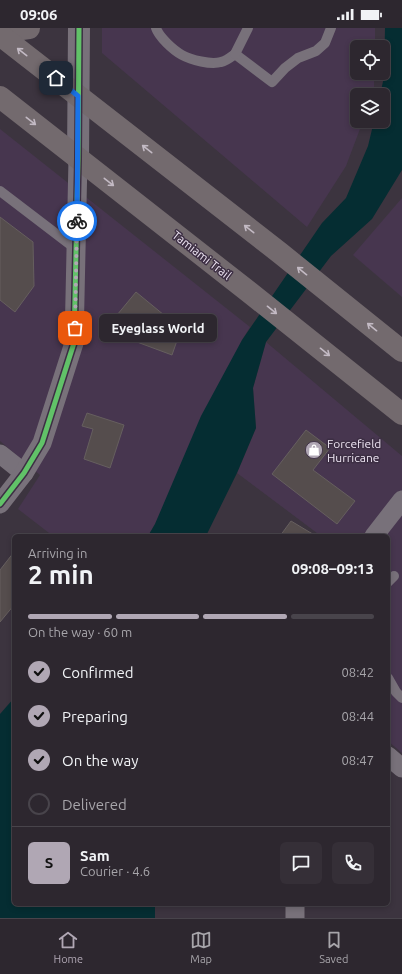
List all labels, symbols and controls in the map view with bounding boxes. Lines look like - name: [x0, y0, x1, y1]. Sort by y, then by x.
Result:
- text: 09:06: [20, 6, 58, 23]
- map controls: [350, 40, 390, 128]
- button: locate: [350, 40, 390, 80]
- one-way arrow: [17, 48, 28, 56]
- pin: [39, 61, 73, 95]
- icon: home: [45, 67, 67, 89]
- button: layers: [350, 88, 390, 128]
- one-way arrow: [25, 117, 36, 126]
- one-way arrow: [141, 145, 152, 153]
- one-way arrow: [103, 178, 114, 187]
- courier: [57, 201, 97, 241]
- icon: bike: [66, 210, 88, 232]
- one-way arrow: [244, 225, 255, 233]
- street label: Tamiami Trail: [170, 228, 234, 282]
- one-way arrow: [297, 267, 308, 275]
- one-way arrow: [266, 305, 277, 314]
- pin: [58, 311, 92, 345]
- callout: Eyeglass World: [99, 314, 217, 342]
- icon: bag: [64, 317, 86, 339]
- text: Eyeglass World: [112, 321, 204, 335]
- one-way arrow: [366, 322, 377, 331]
- one-way arrow: [319, 348, 330, 356]
- place label: Forcefield Hurricane: [327, 437, 381, 464]
- shop icon: Forcefield Hurricane: [304, 440, 324, 460]
- text: Arriving in: [28, 546, 87, 560]
- text: 2 min: [28, 560, 94, 589]
- text: 09:08–09:13: [291, 560, 374, 577]
- text: On the way · 60 m: [28, 625, 132, 639]
- icon: check: [28, 661, 50, 683]
- text: Confirmed: [62, 664, 134, 681]
- text: 08:42: [341, 665, 374, 679]
- icon: check: [28, 705, 50, 727]
- text: Preparing: [62, 708, 128, 725]
- text: 08:44: [341, 709, 374, 723]
- icon: check: [28, 749, 50, 771]
- text: On the way: [62, 752, 138, 769]
- text: 08:47: [341, 753, 374, 767]
- text: Delivered: [62, 796, 127, 813]
- button: chat: [280, 842, 322, 884]
- button: phone: [332, 842, 374, 884]
- text: Sam: [80, 847, 110, 864]
- text: S: [45, 854, 53, 871]
- text: Courier · 4.6: [80, 864, 150, 878]
- tab: Home: [54, 929, 83, 965]
- tab: Map: [190, 929, 212, 965]
- tab: Saved: [319, 929, 348, 965]

